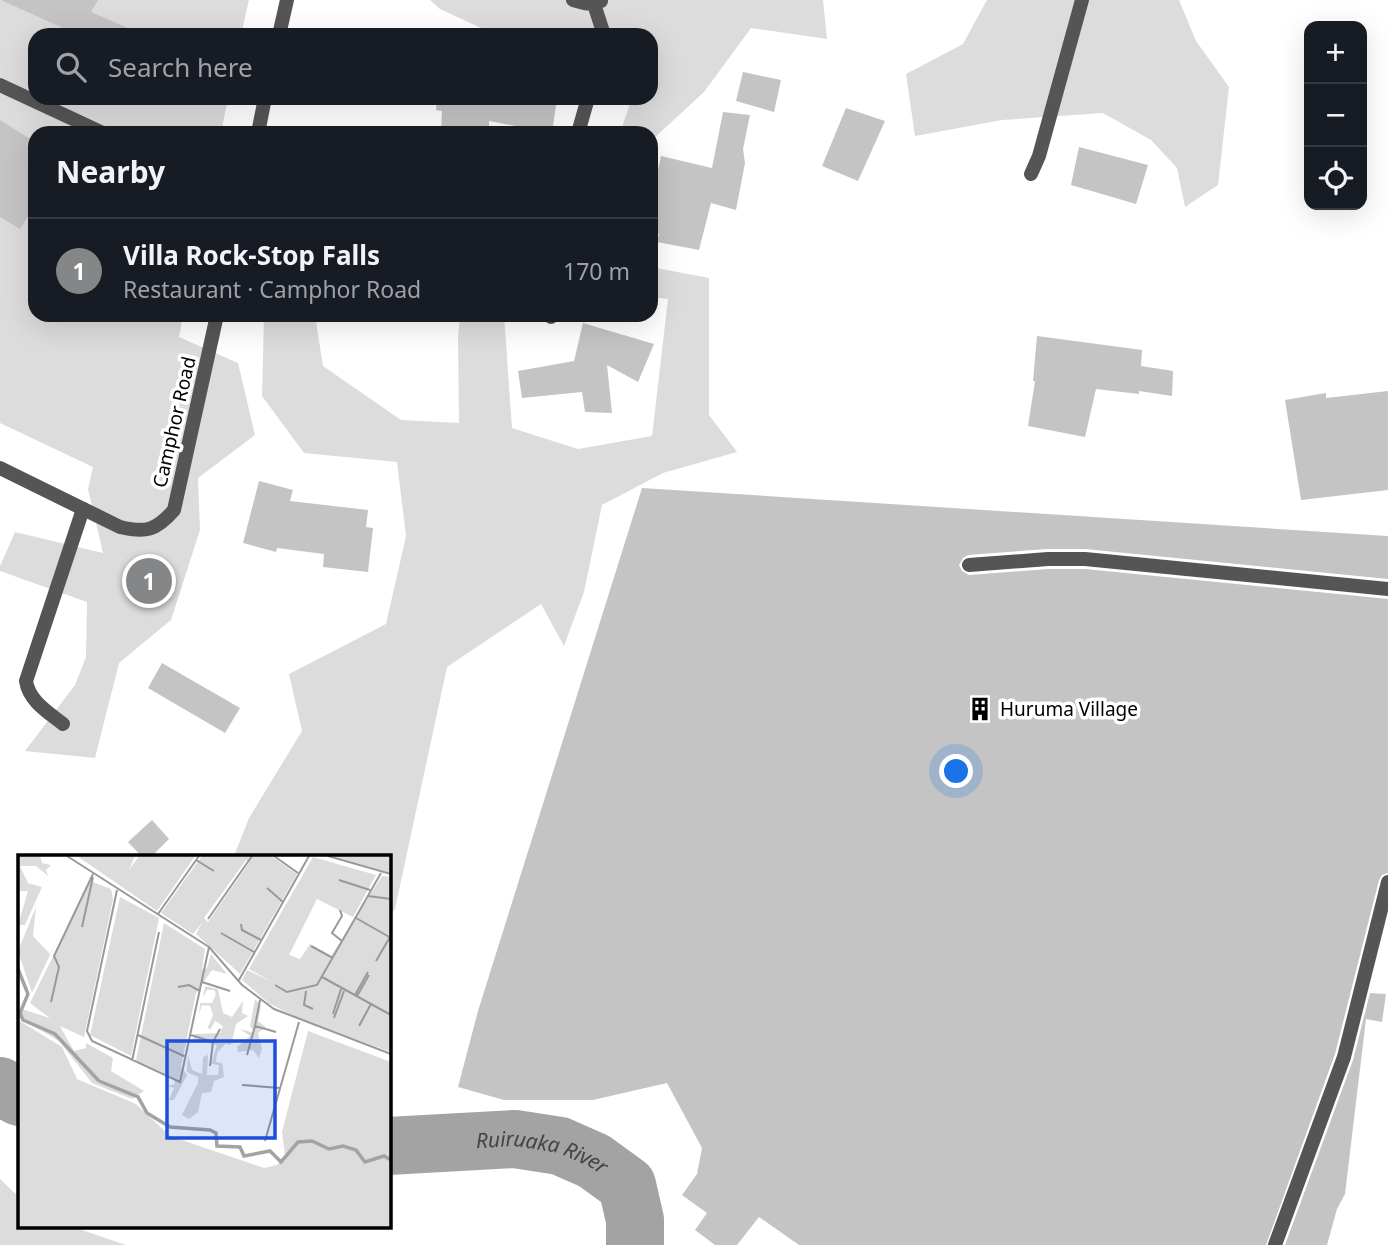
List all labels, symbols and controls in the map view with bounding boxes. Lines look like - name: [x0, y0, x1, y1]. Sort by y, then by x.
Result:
- map controls: [1304, 21, 1367, 210]
- button: +: [1304, 21, 1367, 84]
- search box: [28, 28, 658, 105]
- icon: search: [52, 48, 90, 86]
- text: Search here: [108, 49, 253, 85]
- button: −: [1304, 84, 1367, 147]
- button: locate: [1304, 147, 1367, 210]
- text: Nearby: [56, 151, 165, 192]
- text: Villa Rock-Stop Falls: [123, 237, 380, 273]
- text: 1: [72, 255, 86, 287]
- text: 170 m: [563, 255, 630, 287]
- text: Restaurant · Camphor Road: [123, 273, 421, 305]
- street label: Camphor Road: [146, 354, 202, 490]
- pin: 1: [126, 555, 172, 607]
- building icon: Huruma Village: [966, 695, 994, 723]
- place label: Huruma Village: [1000, 696, 1138, 722]
- your location: [939, 754, 973, 788]
- inset map: [18, 855, 390, 1228]
- water label: Ruiruaka River: [475, 1124, 616, 1181]

